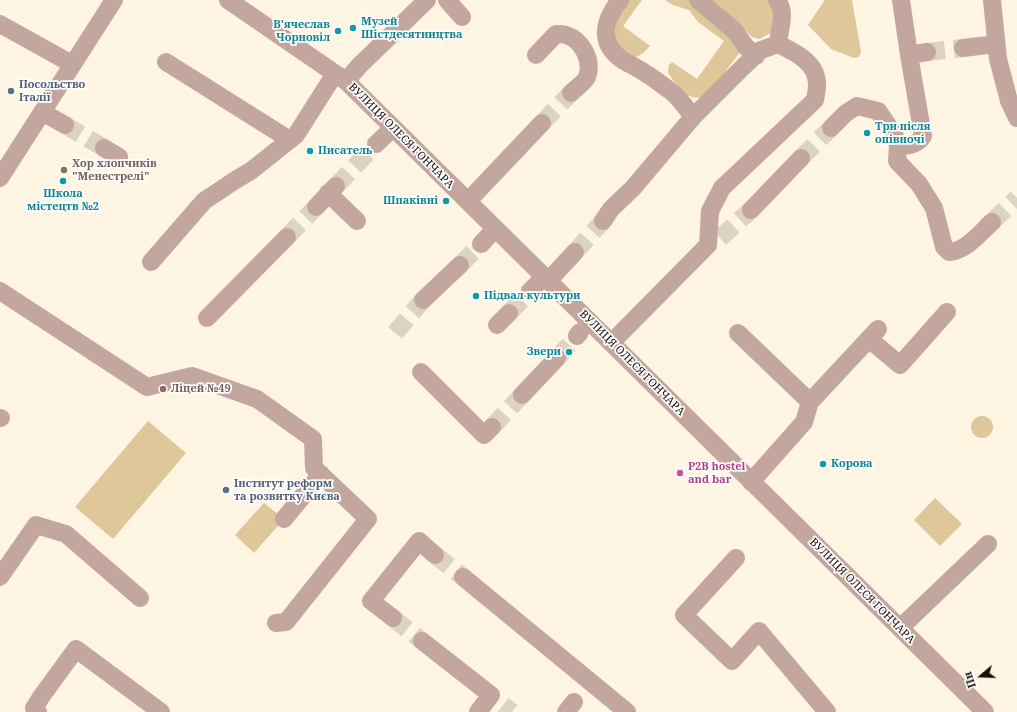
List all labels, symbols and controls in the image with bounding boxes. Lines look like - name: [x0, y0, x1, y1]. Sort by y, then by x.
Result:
- place label: Музей Шістдесятництва: [361, 15, 462, 41]
- place label: В'ячеслав Чорновіл: [273, 18, 330, 44]
- marker: Музей Шістдесятництва: [348, 23, 358, 33]
- marker: В'ячеслав Чорновіл: [333, 26, 343, 36]
- place label: Посольство Італії: [19, 78, 85, 104]
- street label: ВУЛИЦЯ ОЛЕСЯ ГОНЧАРА: [346, 81, 456, 191]
- marker: Посольство Італії: [6, 86, 16, 96]
- place label: Три після опівночі: [875, 120, 930, 146]
- marker: Три після опівночі: [862, 128, 872, 138]
- place label: Писатель: [318, 144, 372, 158]
- marker: Писатель: [305, 146, 315, 156]
- place label: Хор хлопчиків "Менестрелі": [72, 157, 157, 183]
- marker: Хор хлопчиків "Менестрелі": [59, 165, 69, 175]
- marker: Школа містецтв №2: [58, 176, 68, 186]
- place label: Школа містецтв №2: [27, 187, 99, 213]
- place label: Шпаківні: [383, 194, 438, 208]
- marker: Шпаківні: [441, 196, 451, 206]
- place label: Підвал культури: [484, 289, 580, 303]
- marker: Підвал культури: [471, 291, 481, 301]
- street label: ВУЛИЦЯ ОЛЕСЯ ГОНЧАРА: [577, 308, 687, 418]
- place label: Звери: [527, 345, 561, 359]
- marker: Звери: [564, 347, 574, 357]
- place label: Ліцей №49: [171, 382, 231, 396]
- marker: Ліцей №49: [158, 384, 168, 394]
- place label: Корова: [831, 457, 873, 471]
- marker: Корова: [818, 459, 828, 469]
- place label: P2B hostel and bar: [688, 460, 745, 486]
- marker: P2B hostel and bar: [675, 468, 685, 478]
- place label: Інститут реформ та розвитку Києва: [234, 477, 340, 503]
- marker: Інститут реформ та розвитку Києва: [221, 485, 231, 495]
- street label: ВУЛИЦЯ ОЛЕСЯ ГОНЧАРА: [807, 536, 917, 646]
- north arrow: [961, 656, 1001, 696]
- text: Пн: [959, 670, 979, 690]

